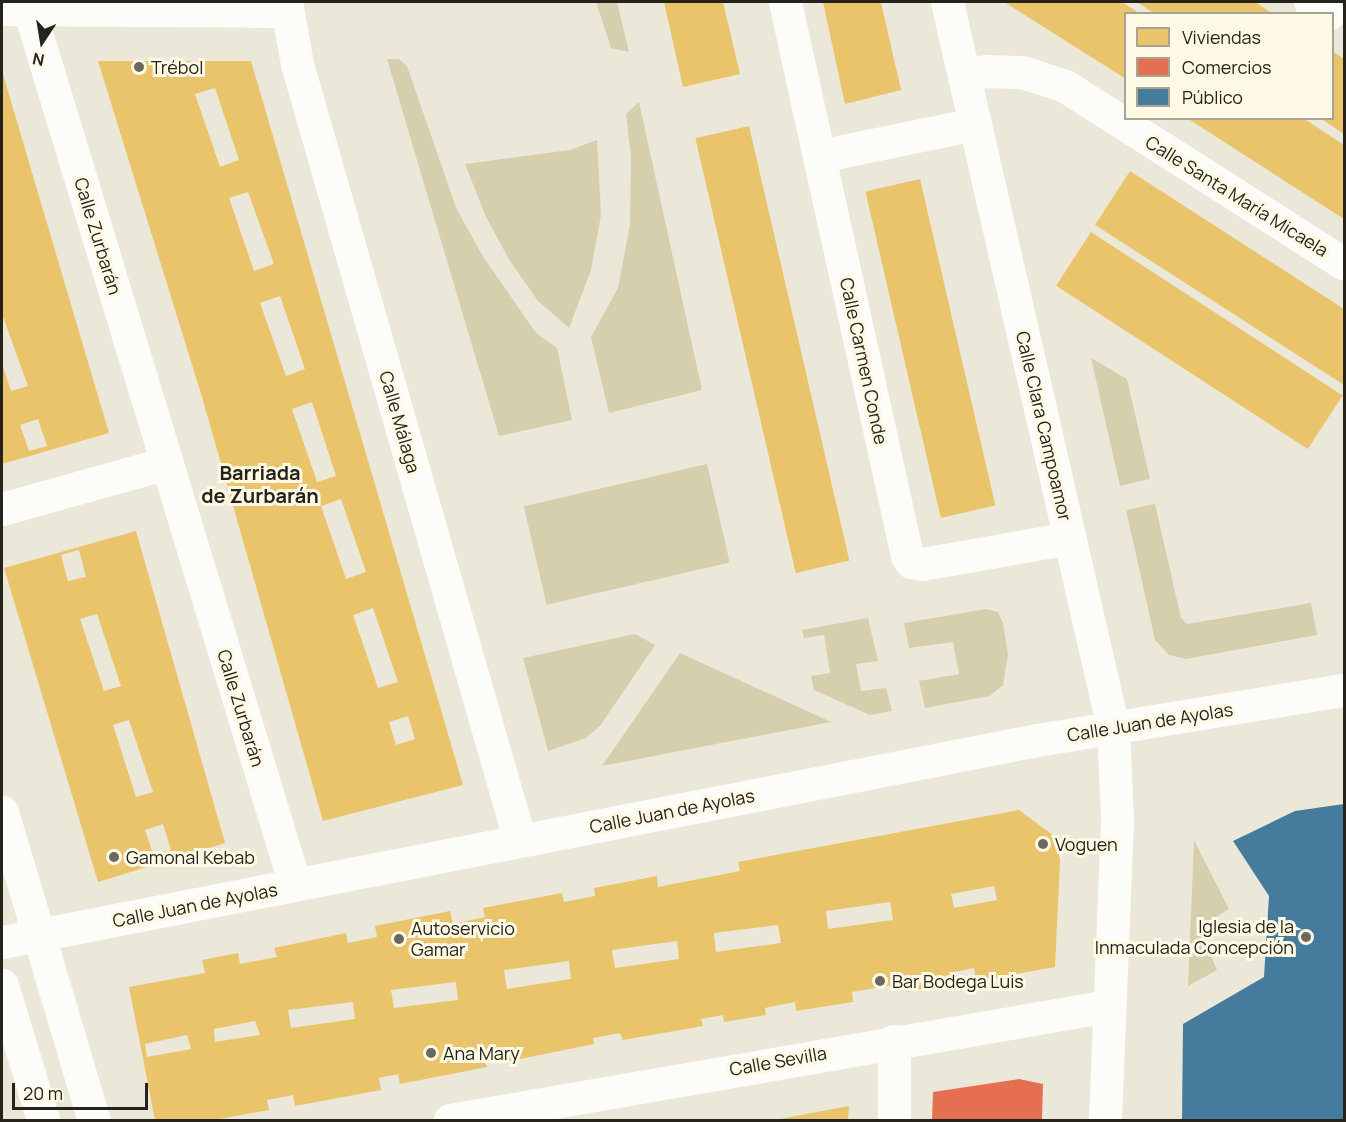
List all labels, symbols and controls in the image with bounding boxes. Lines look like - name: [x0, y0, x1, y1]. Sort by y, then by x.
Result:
- north arrow: [12, 12, 72, 72]
- legend: [1124, 12, 1334, 120]
- text: Viviendas: [1182, 25, 1261, 49]
- text: N: [30, 48, 46, 72]
- text: Comercios: [1182, 55, 1271, 79]
- place label: Trébol: [151, 56, 203, 78]
- marker: Trébol: [132, 60, 146, 74]
- text: Público: [1182, 85, 1243, 109]
- street label: Calle Santa María Micaela: [1142, 131, 1332, 261]
- street label: Calle Zurbarán: [70, 175, 126, 297]
- street label: Calle Carmen Conde: [836, 276, 892, 446]
- street label: Calle Clara Campoamor: [1012, 329, 1076, 523]
- street label: Calle Málaga: [375, 368, 425, 476]
- district label: Barriada de Zurbarán: [201, 460, 319, 507]
- street label: Calle Zurbarán: [213, 647, 269, 769]
- street label: Calle Juan de Ayolas: [1066, 698, 1234, 746]
- street label: Calle Juan de Ayolas: [588, 784, 756, 838]
- place label: Voguen: [1055, 833, 1118, 855]
- marker: Voguen: [1036, 837, 1050, 851]
- place label: Gamonal Kebab: [126, 846, 255, 868]
- marker: Gamonal Kebab: [107, 850, 121, 864]
- street label: Calle Juan de Ayolas: [111, 878, 279, 932]
- place label: Iglesia de la Inmaculada Concepción: [1095, 916, 1294, 958]
- place label: Autoservicio Gamar: [411, 918, 515, 960]
- marker: Iglesia de la Inmaculada Concepción: [1299, 930, 1313, 944]
- marker: Autoservicio Gamar: [392, 932, 406, 946]
- place label: Bar Bodega Luis: [892, 970, 1024, 992]
- marker: Bar Bodega Luis: [873, 974, 887, 988]
- place label: Ana Mary: [443, 1042, 520, 1064]
- street label: Calle Sevilla: [728, 1042, 828, 1080]
- marker: Ana Mary: [424, 1046, 438, 1060]
- scale bar: [15, 1071, 152, 1109]
- text: 20 m: [23, 1081, 63, 1105]

